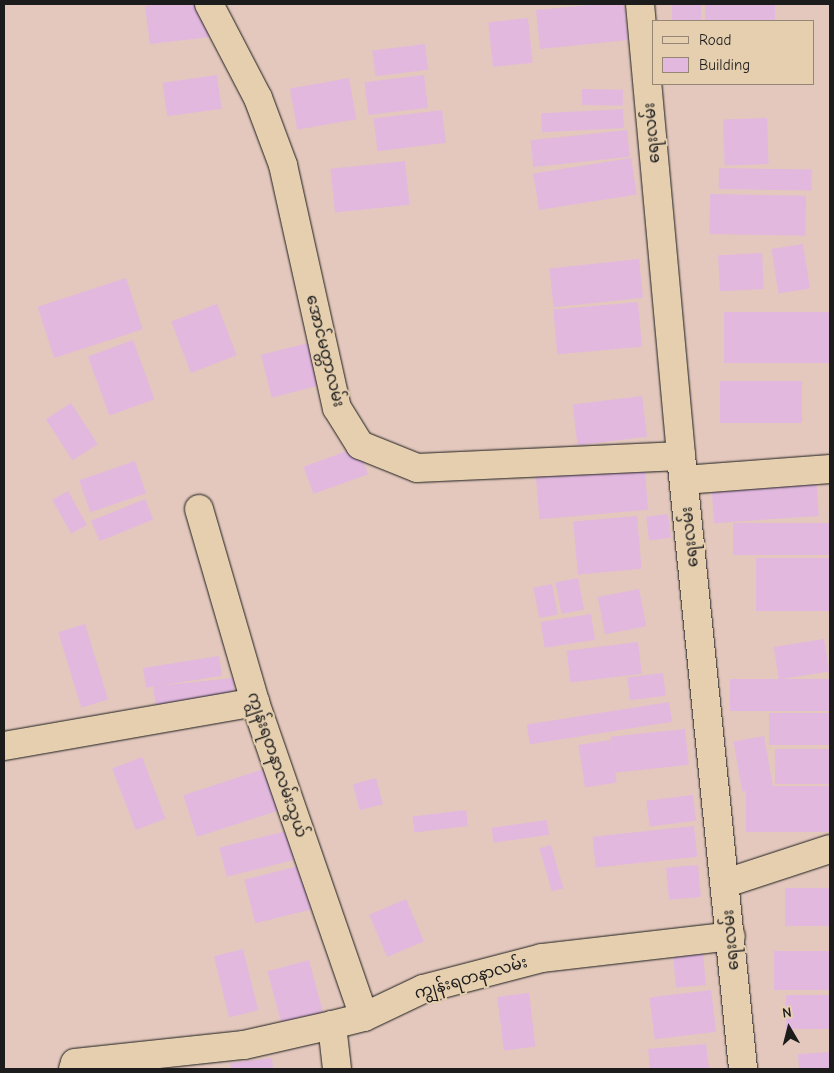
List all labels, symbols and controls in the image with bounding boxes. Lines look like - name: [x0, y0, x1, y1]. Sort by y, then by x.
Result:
- legend: [652, 20, 814, 85]
- text: Road: [699, 31, 731, 49]
- text: Building: [699, 56, 750, 74]
- street label: ရေးလမ်း: [640, 102, 664, 164]
- street label: အောင်မတ္တာလမ်း: [302, 293, 348, 409]
- street label: ရေးလမ်း: [677, 506, 703, 568]
- street label: ကျွန်းရတနာလမ်းသွယ်: [243, 690, 311, 840]
- street label: ရေးလမ်း: [719, 909, 743, 971]
- street label: ကျွန်းရတနာလမ်း: [412, 953, 530, 1003]
- north arrow: [764, 1003, 814, 1053]
- text: N: [781, 1004, 793, 1022]

